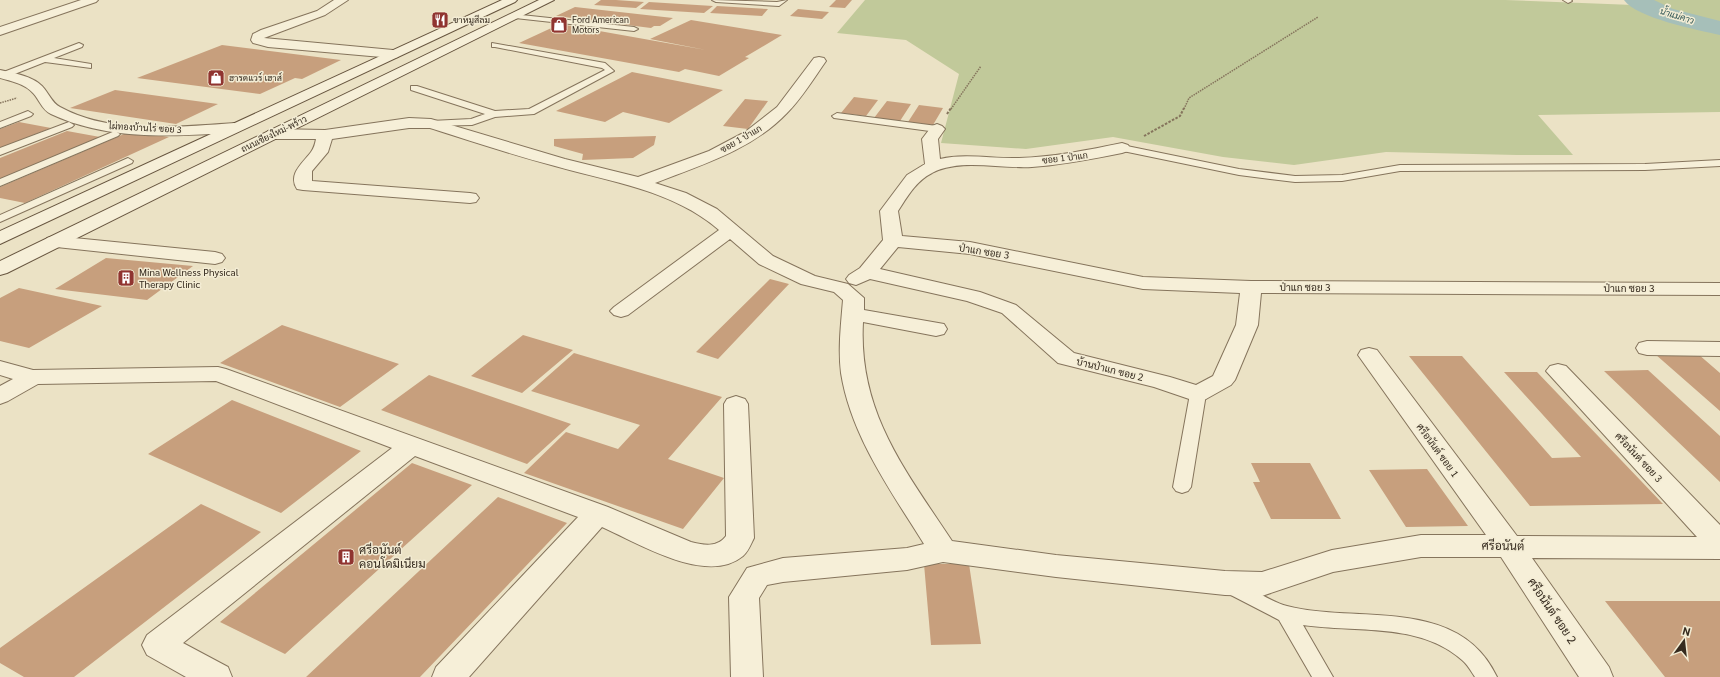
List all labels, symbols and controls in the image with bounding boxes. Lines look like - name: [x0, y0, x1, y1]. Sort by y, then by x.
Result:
- water label: น้ำแม่คาว: [1659, 4, 1696, 26]
- restaurant icon: ขาหมูสีลม: [430, 10, 450, 30]
- place label: ขาหมูสีลม: [453, 13, 490, 26]
- place label: Ford American Motors: [572, 13, 629, 35]
- shop icon: Ford American Motors: [549, 15, 569, 35]
- shop icon: ฮารดแวร์ เฮาส์: [206, 68, 226, 88]
- place label: ฮารดแวร์ เฮาส์: [229, 71, 282, 83]
- street label: ถนนเชียงใหม่-พร้าว: [239, 112, 308, 154]
- street label: ไผ่ทองบ้านไร่ ซอย 3: [107, 119, 182, 135]
- street label: ซอย 1 ป่าแก: [718, 121, 763, 155]
- street label: ซอย 1 ป่าแก: [1041, 148, 1088, 166]
- street label: ป่าแก ซอย 3: [958, 240, 1011, 261]
- place label: Mina Wellness Physical Therapy Clinic: [139, 265, 239, 290]
- building icon: Mina Wellness Physical Therapy Clinic: [116, 268, 136, 288]
- street label: ป่าแก ซอย 3: [1279, 280, 1331, 293]
- street label: ป่าแก ซอย 3: [1603, 281, 1655, 294]
- street label: บ้านป่าแก ซอย 2: [1075, 354, 1146, 383]
- street label: ศรีอนันต์ ซอย 1: [1414, 420, 1462, 479]
- street label: ศรีอนันต์ ซอย 3: [1613, 429, 1666, 485]
- street label: ศรีอนันต์: [1482, 537, 1524, 553]
- place label: ศรีอนันต์ คอนโดมิเนียม: [359, 541, 426, 571]
- building icon: ศรีอนันต์ คอนโดมิเนียม: [336, 547, 356, 567]
- street label: ศรีอนันต์ ซอย 2: [1525, 574, 1581, 647]
- north arrow: [1664, 621, 1704, 661]
- text: N: [1681, 623, 1692, 639]

